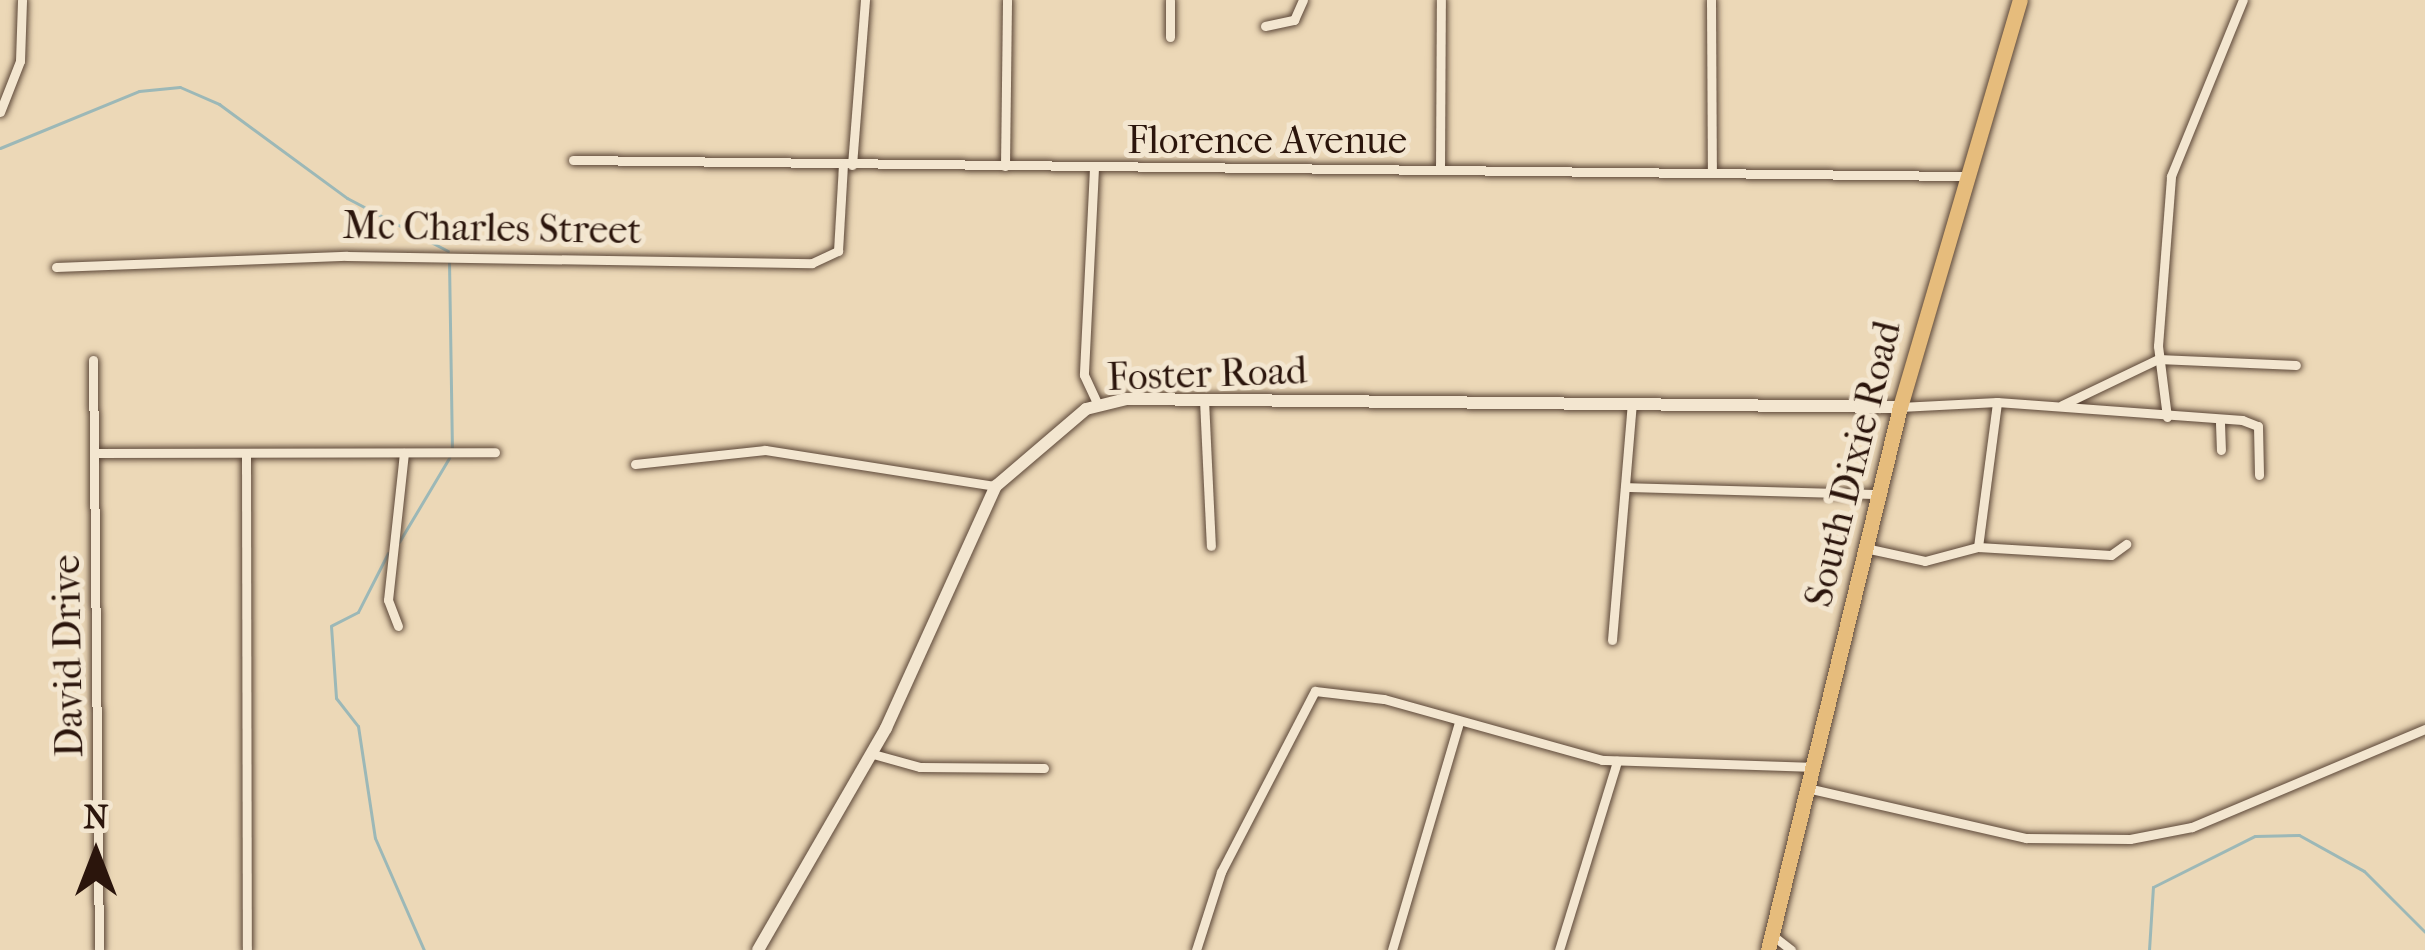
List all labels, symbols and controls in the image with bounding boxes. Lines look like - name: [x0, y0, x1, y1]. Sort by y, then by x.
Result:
- street label: Florence Avenue: [1127, 117, 1407, 163]
- street label: Mc Charles Street: [342, 202, 642, 254]
- street label: South Dixie Road: [1795, 316, 1911, 612]
- street label: Foster Road: [1106, 347, 1308, 401]
- street label: David Drive: [43, 554, 93, 758]
- north arrow: [36, 794, 156, 914]
- text: N: [83, 798, 109, 837]

